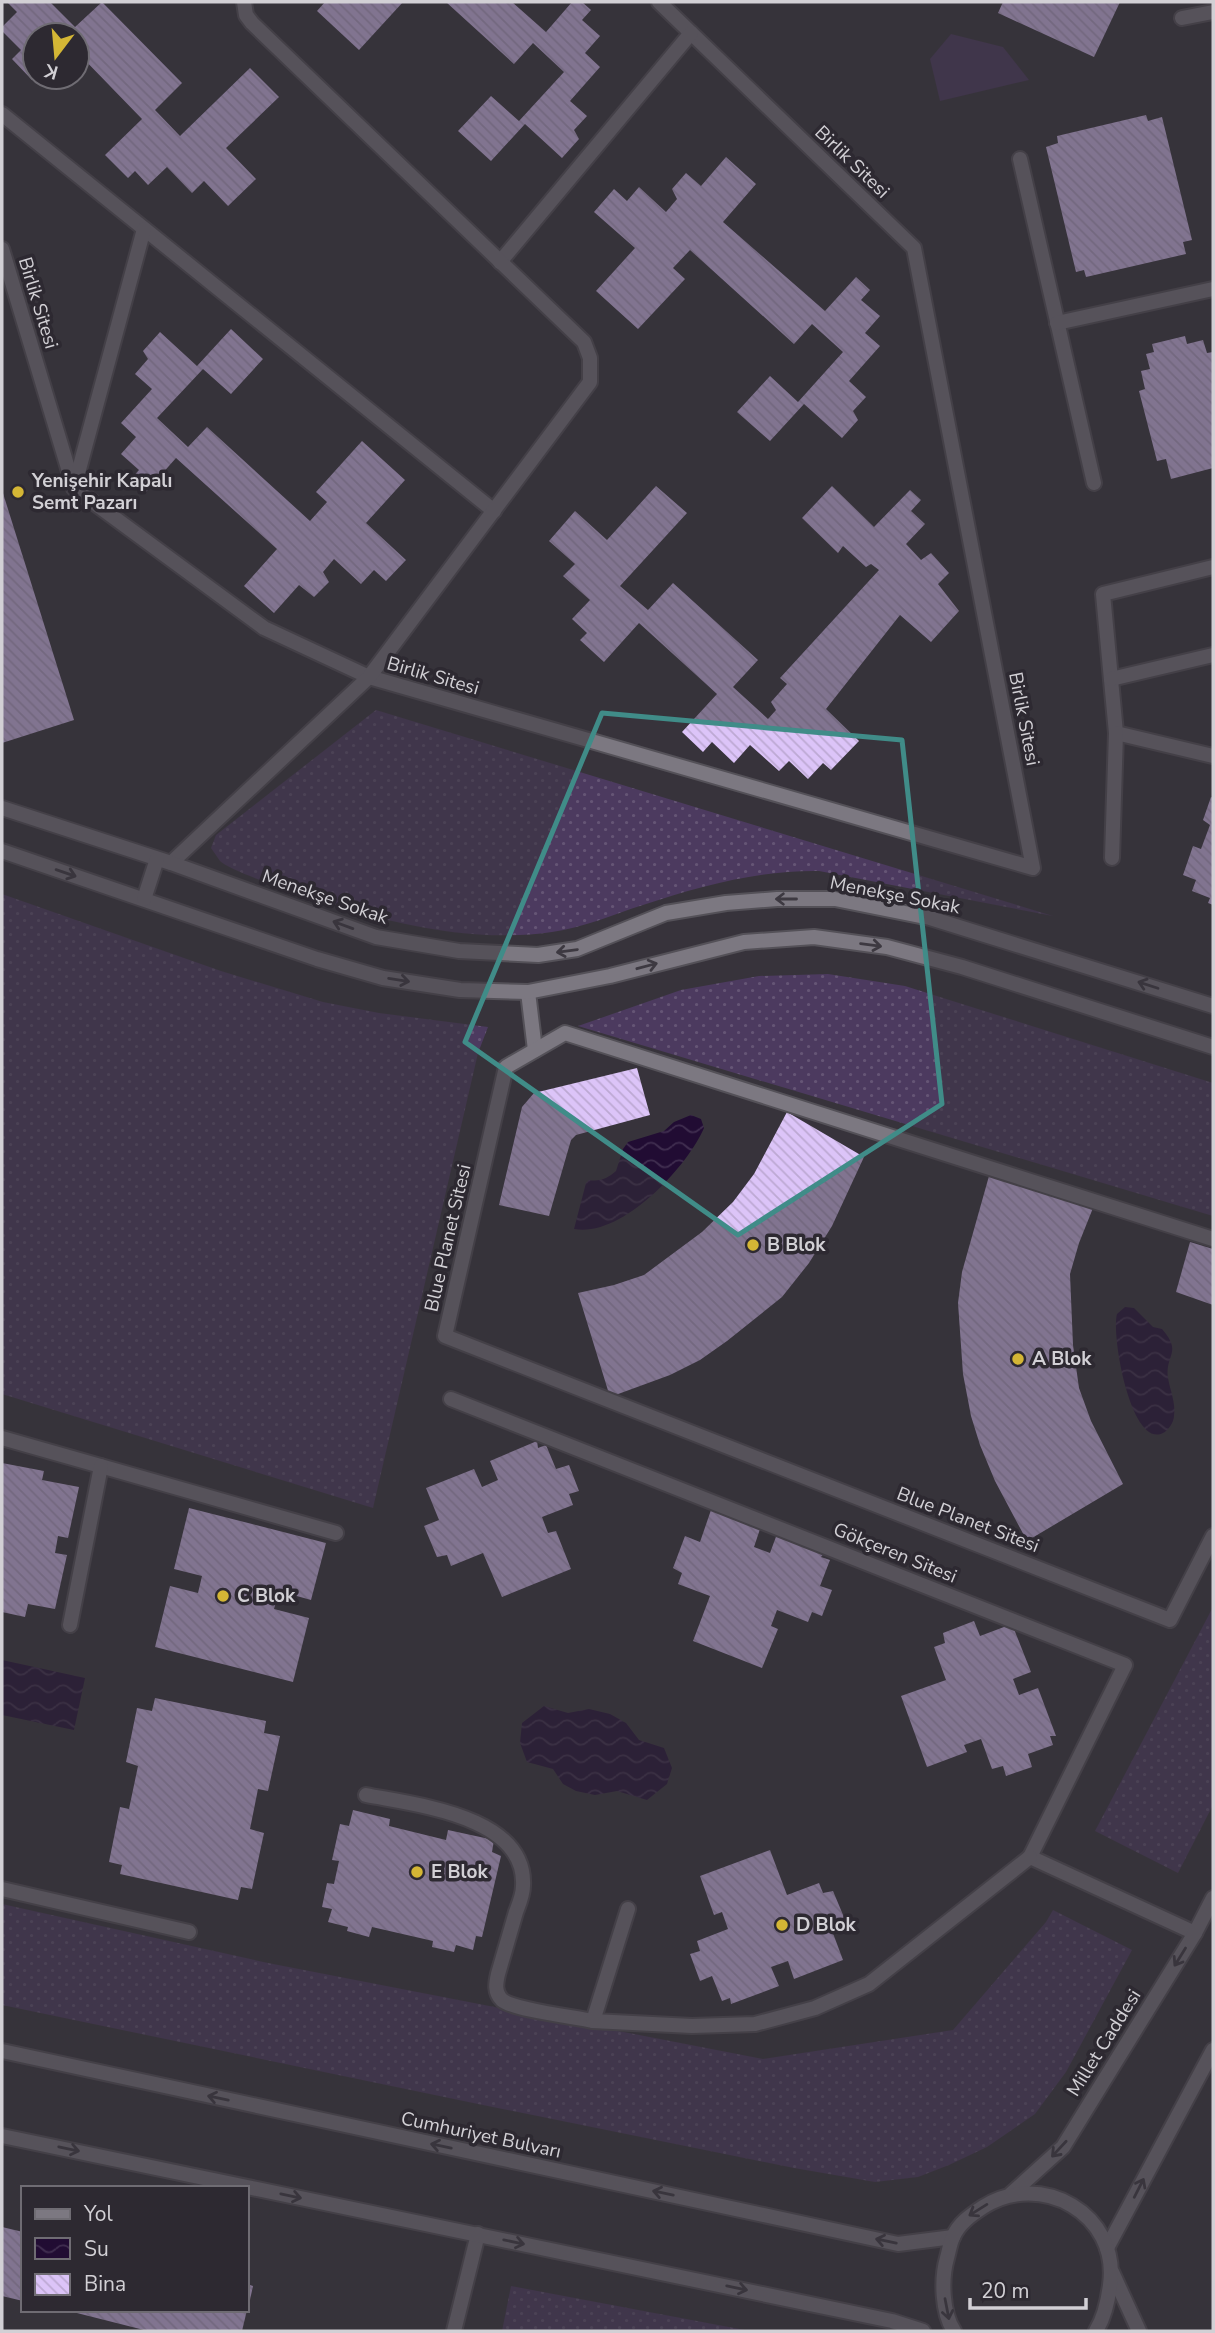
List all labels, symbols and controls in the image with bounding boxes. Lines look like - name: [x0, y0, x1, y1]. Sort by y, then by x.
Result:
- north arrow: [21, 21, 91, 91]
- text: K: [41, 57, 61, 86]
- street label: Birlik Sitesi: [809, 120, 895, 204]
- street label: Birlik Sitesi: [12, 254, 64, 352]
- place label: Yenişehir Kapalı Semt Pazarı: [31, 468, 172, 516]
- marker: Yenişehir Kapalı Semt Pazarı: [10, 484, 26, 500]
- street label: Birlik Sitesi: [384, 650, 482, 702]
- street label: Birlik Sitesi: [1002, 670, 1046, 768]
- street label: Menekşe Sokak: [258, 863, 392, 931]
- one-way arrow: [55, 868, 77, 880]
- street label: Menekşe Sokak: [828, 870, 963, 920]
- one-way arrow: [775, 892, 798, 906]
- one-way arrow: [332, 918, 354, 930]
- one-way arrow: [860, 938, 882, 951]
- one-way arrow: [556, 945, 578, 958]
- one-way arrow: [636, 959, 658, 972]
- one-way arrow: [387, 974, 410, 987]
- one-way arrow: [1138, 978, 1160, 991]
- street label: Blue Planet Sitesi: [418, 1162, 478, 1314]
- place label: B Blok: [767, 1232, 826, 1258]
- marker: B Blok: [745, 1237, 761, 1253]
- place label: A Blok: [1032, 1346, 1092, 1372]
- marker: A Blok: [1010, 1351, 1026, 1367]
- street label: Blue Planet Sitesi: [893, 1481, 1043, 1559]
- street label: Gökçeren Sitesi: [829, 1516, 961, 1590]
- place label: C Blok: [237, 1583, 296, 1609]
- marker: C Blok: [215, 1588, 231, 1604]
- place label: E Blok: [431, 1859, 488, 1885]
- marker: E Blok: [409, 1864, 425, 1880]
- place label: D Blok: [796, 1912, 857, 1938]
- marker: D Blok: [774, 1917, 790, 1933]
- one-way arrow: [1172, 1947, 1186, 1967]
- street label: Millet Caddesi: [1061, 1984, 1147, 2102]
- one-way arrow: [207, 2090, 230, 2104]
- street label: Cumhuriyet Bulvarı: [398, 2105, 564, 2165]
- one-way arrow: [430, 2138, 453, 2152]
- one-way arrow: [1050, 2141, 1067, 2158]
- one-way arrow: [57, 2143, 80, 2157]
- one-way arrow: [1132, 2178, 1146, 2199]
- legend: [21, 2186, 248, 2312]
- one-way arrow: [652, 2186, 675, 2200]
- one-way arrow: [279, 2189, 302, 2203]
- text: Yol: [83, 2200, 114, 2228]
- one-way arrow: [968, 2204, 988, 2218]
- one-way arrow: [875, 2234, 898, 2248]
- text: Su: [84, 2235, 109, 2263]
- one-way arrow: [502, 2235, 525, 2249]
- scale bar: [970, 2266, 1086, 2310]
- text: Bina: [84, 2270, 126, 2298]
- text: 20 m: [981, 2277, 1030, 2305]
- one-way arrow: [725, 2282, 748, 2296]
- one-way arrow: [941, 2297, 954, 2319]

